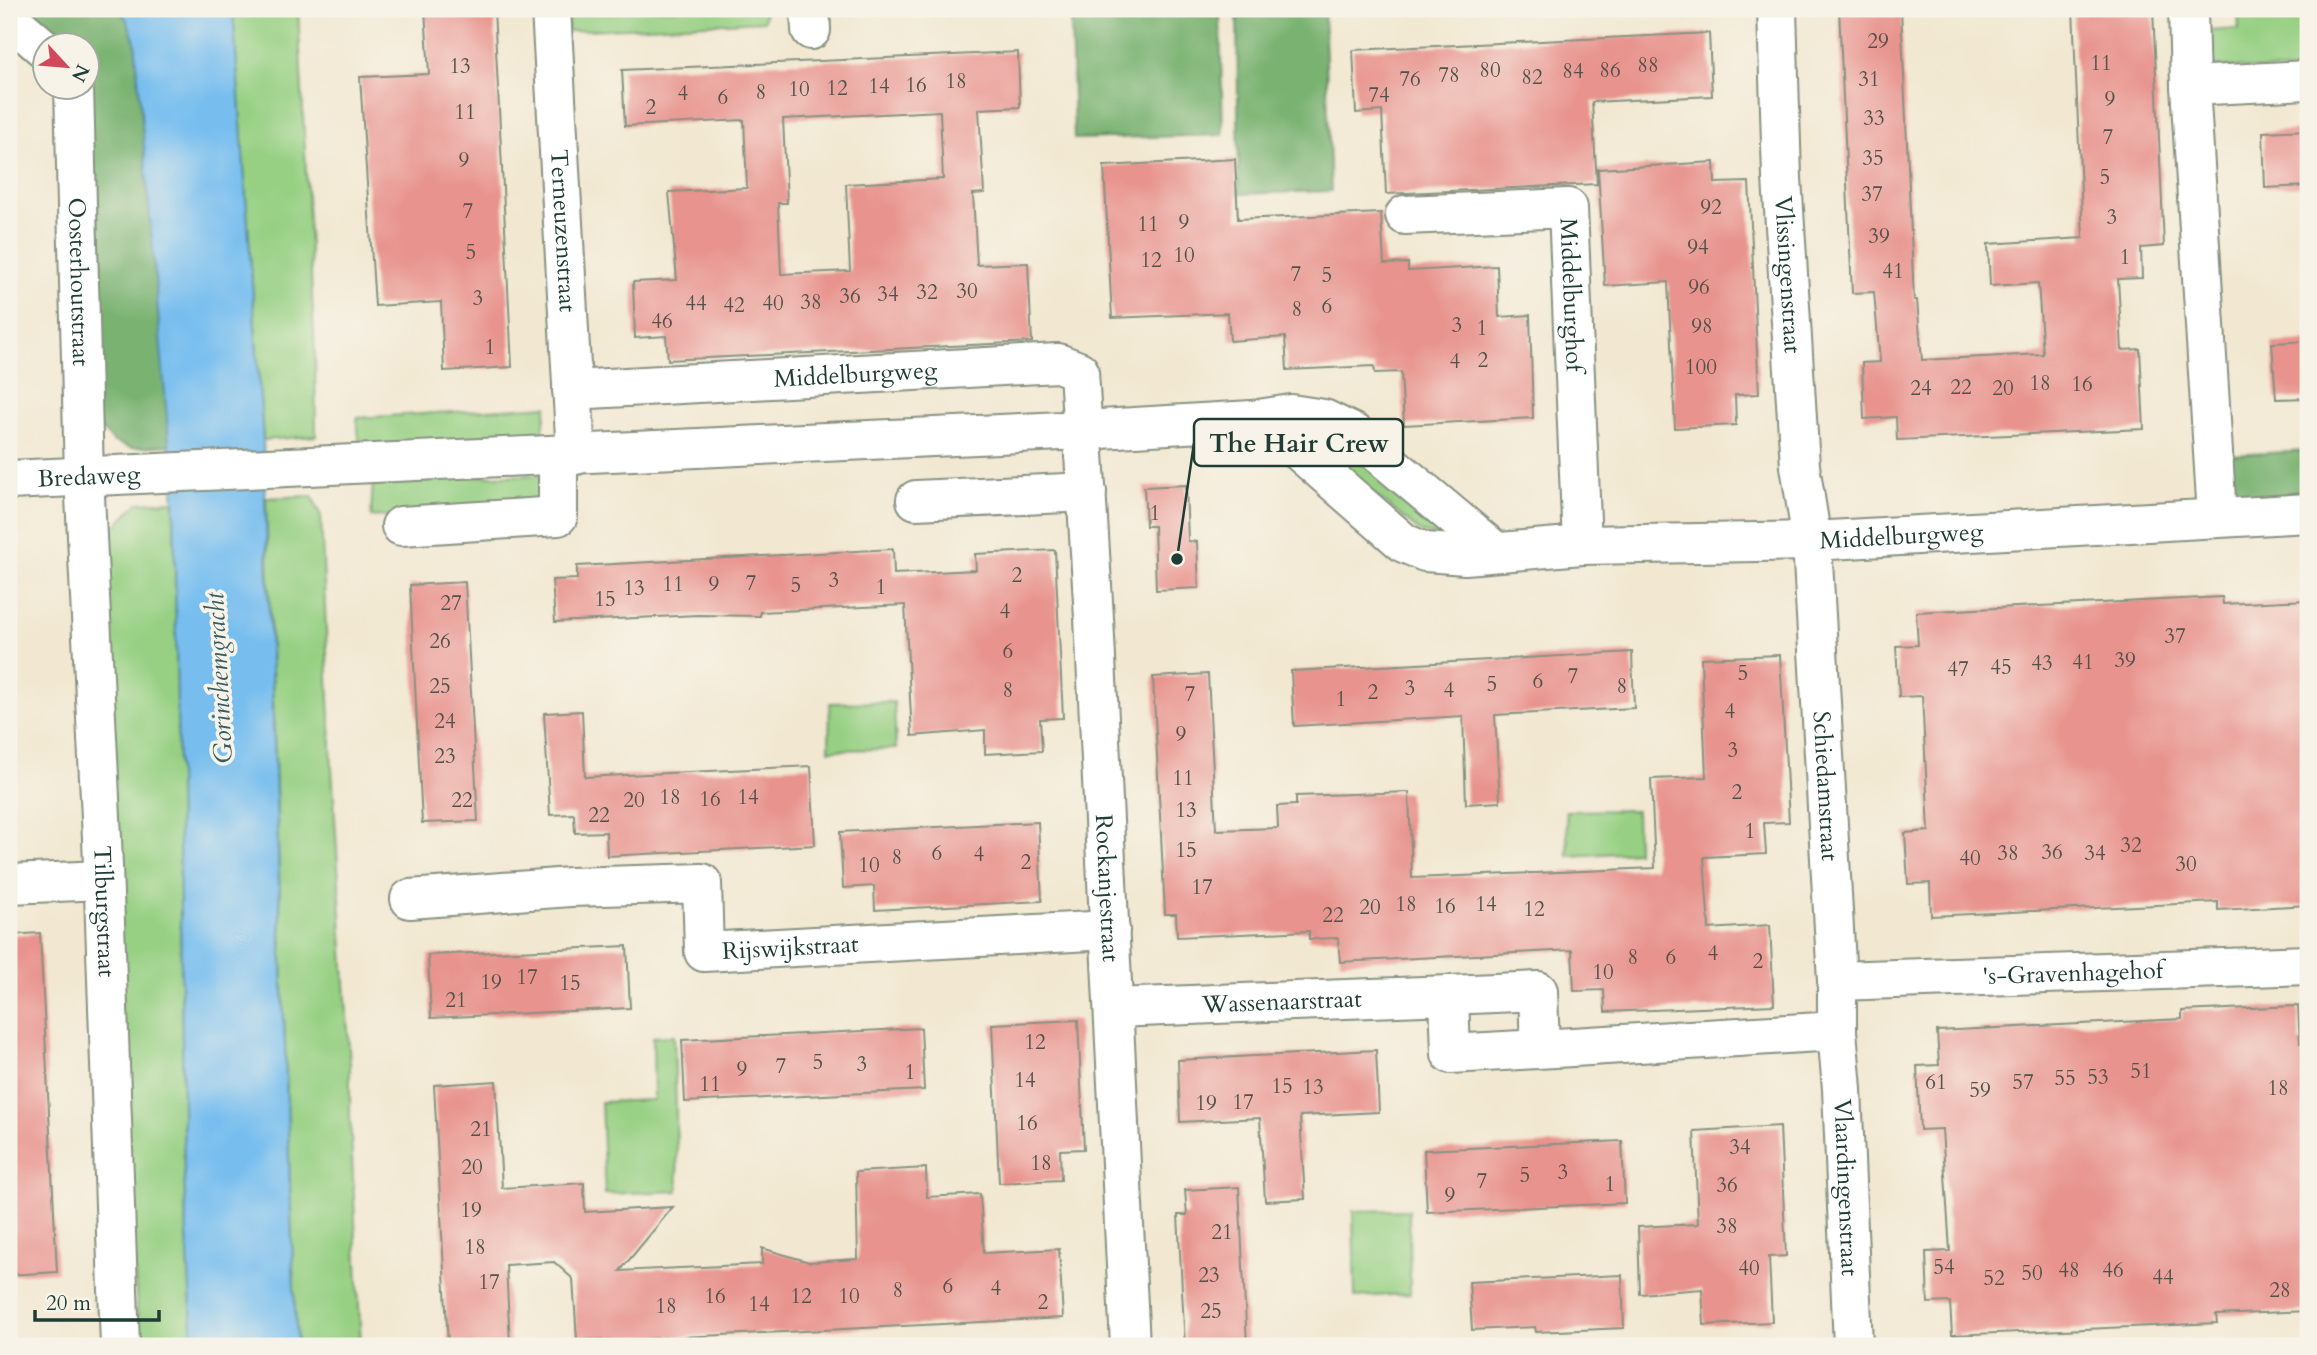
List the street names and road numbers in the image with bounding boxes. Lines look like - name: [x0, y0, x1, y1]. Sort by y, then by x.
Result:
- street label: Terneuzenstraat: [542, 148, 584, 313]
- street label: Vlissingenstraat: [1767, 195, 1809, 355]
- street label: Oosterhoutstraat: [60, 197, 98, 367]
- street label: Middelburghof: [1552, 217, 1591, 376]
- street label: Middelburgweg: [773, 353, 939, 395]
- street label: Bredaweg: [37, 457, 142, 495]
- street label: Middelburgweg: [1819, 515, 1985, 557]
- street label: Schiedamstraat: [1805, 710, 1847, 862]
- street label: Rockanjestraat: [1087, 813, 1128, 963]
- street label: Tilburgstraat: [86, 845, 123, 978]
- street label: Rijswijkstraat: [721, 927, 860, 967]
- street label: 's-Gravenhagehof: [1982, 953, 2167, 993]
- street label: Wassenaarstraat: [1200, 982, 1363, 1021]
- street label: Vlaardingenstraat: [1826, 1098, 1867, 1277]

